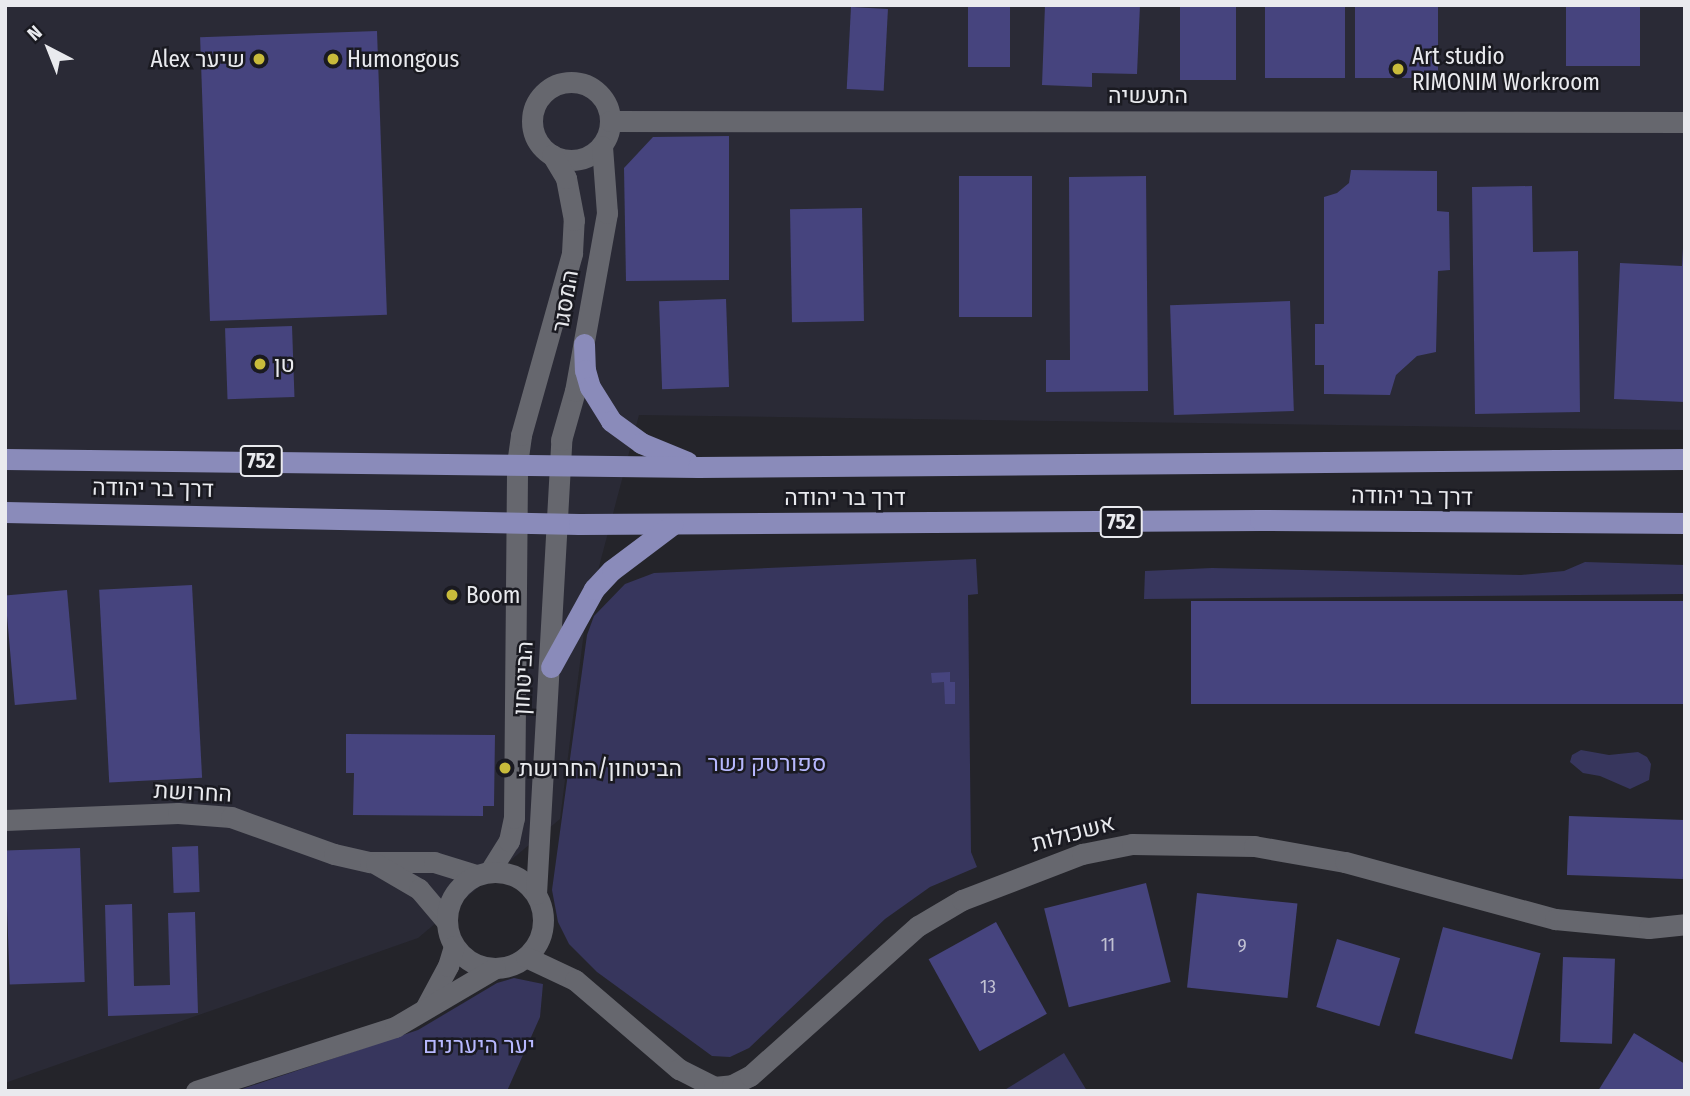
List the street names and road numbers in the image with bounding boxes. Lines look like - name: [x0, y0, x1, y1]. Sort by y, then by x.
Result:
- street label: התעשיה: [1108, 81, 1188, 109]
- street label: המסגר: [546, 268, 584, 334]
- road number: 752: [238, 444, 284, 478]
- street label: דרך בר יהודה: [92, 473, 214, 503]
- street label: דרך בר יהודה: [1351, 481, 1473, 511]
- street label: דרך בר יהודה: [784, 483, 906, 511]
- road number: 752: [1098, 504, 1144, 540]
- street label: הביטחון: [507, 640, 539, 716]
- street label: החרושת: [153, 776, 233, 808]
- street label: אשכולות: [1028, 809, 1118, 857]

